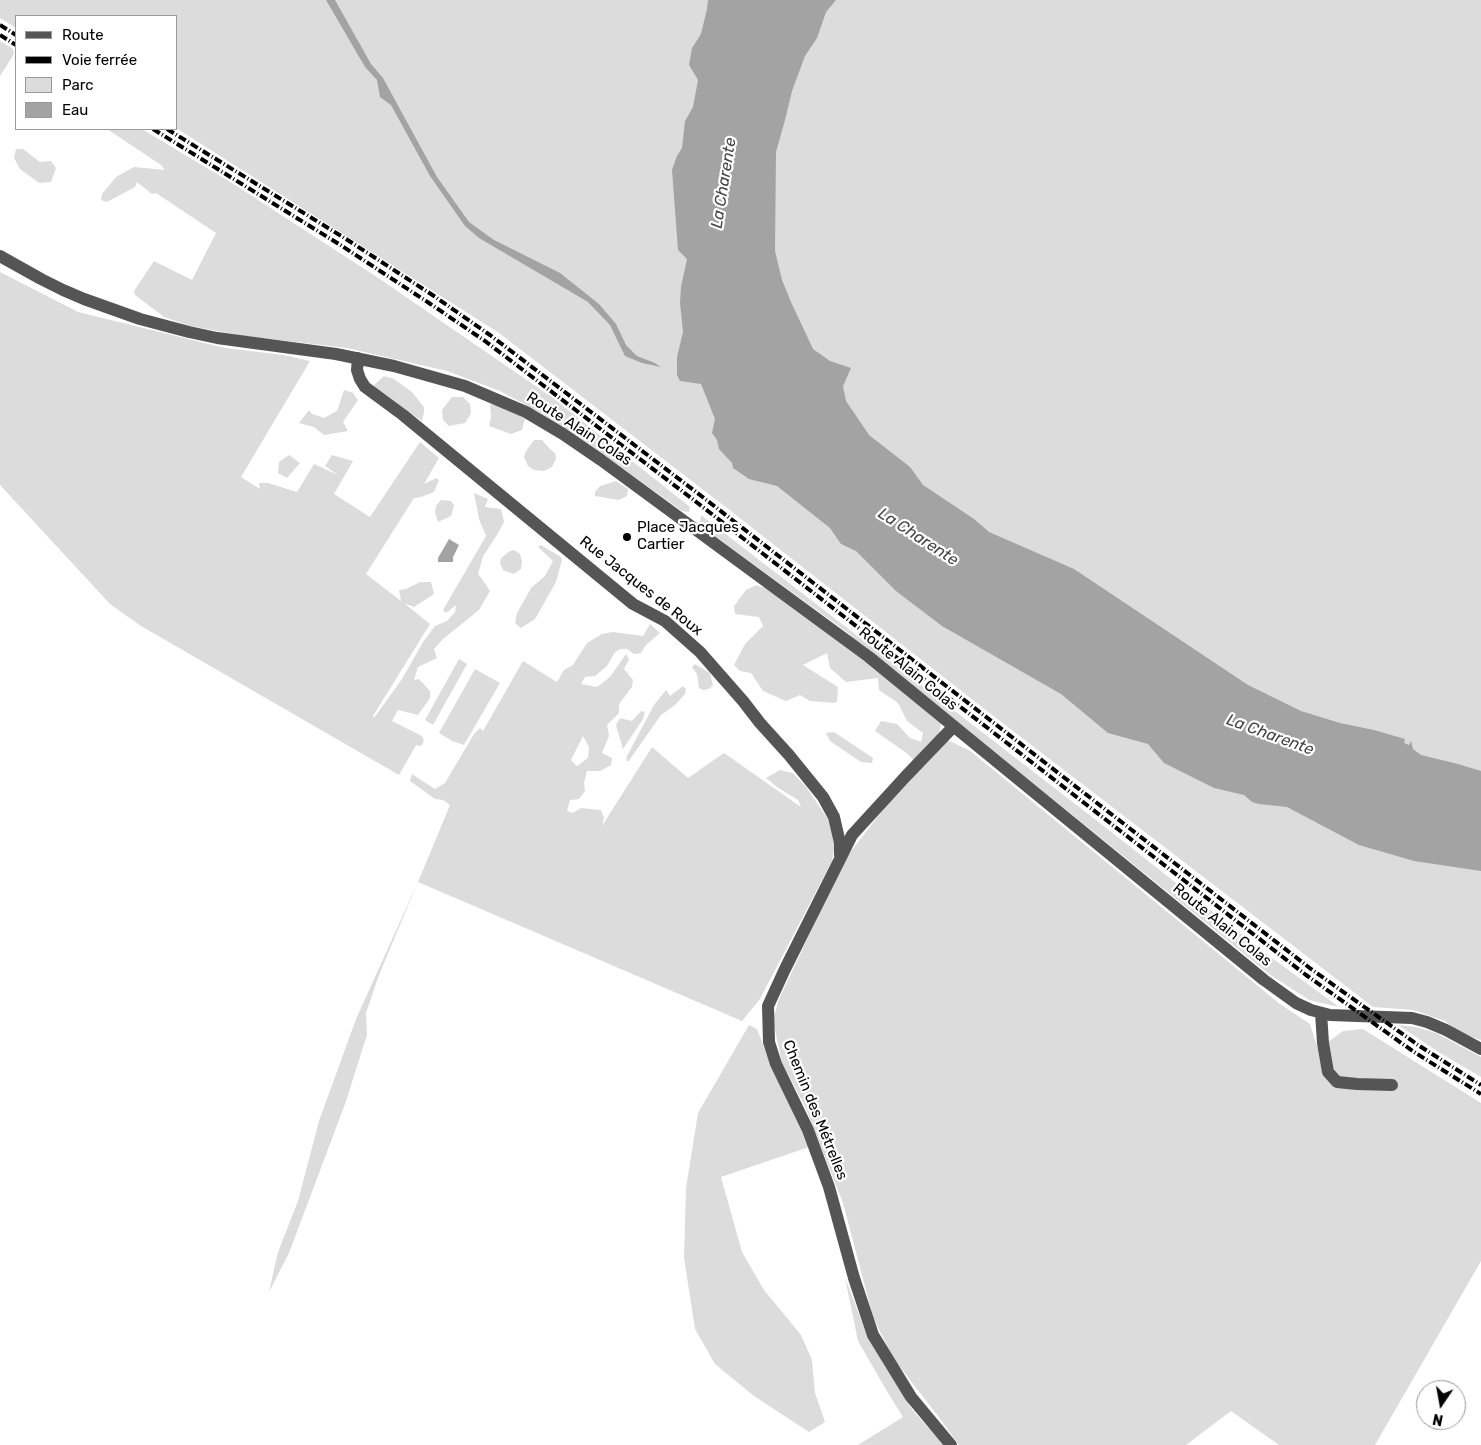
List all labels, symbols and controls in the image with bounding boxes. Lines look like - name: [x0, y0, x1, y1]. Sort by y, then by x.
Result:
- legend: [15, 15, 178, 130]
- text: Route: [62, 26, 104, 44]
- text: Voie ferrée: [62, 51, 137, 69]
- text: Parc: [62, 76, 94, 94]
- text: Eau: [62, 101, 88, 119]
- water label: La Charente: [707, 136, 741, 230]
- street label: Route Alain Colas: [523, 388, 635, 470]
- water label: La Charente: [874, 504, 962, 570]
- place label: Place Jacques Cartier: [637, 519, 739, 554]
- marker: Place Jacques Cartier: [621, 531, 633, 543]
- street label: Rue Jacques de Roux: [576, 532, 706, 640]
- street label: Route Alain Colas: [855, 624, 961, 714]
- water label: La Charente: [1224, 710, 1316, 760]
- street label: Route Alain Colas: [1169, 880, 1275, 970]
- street label: Chemin des Métrelles: [779, 1037, 851, 1183]
- north arrow: [1416, 1380, 1466, 1430]
- text: N: [1431, 1410, 1445, 1429]

